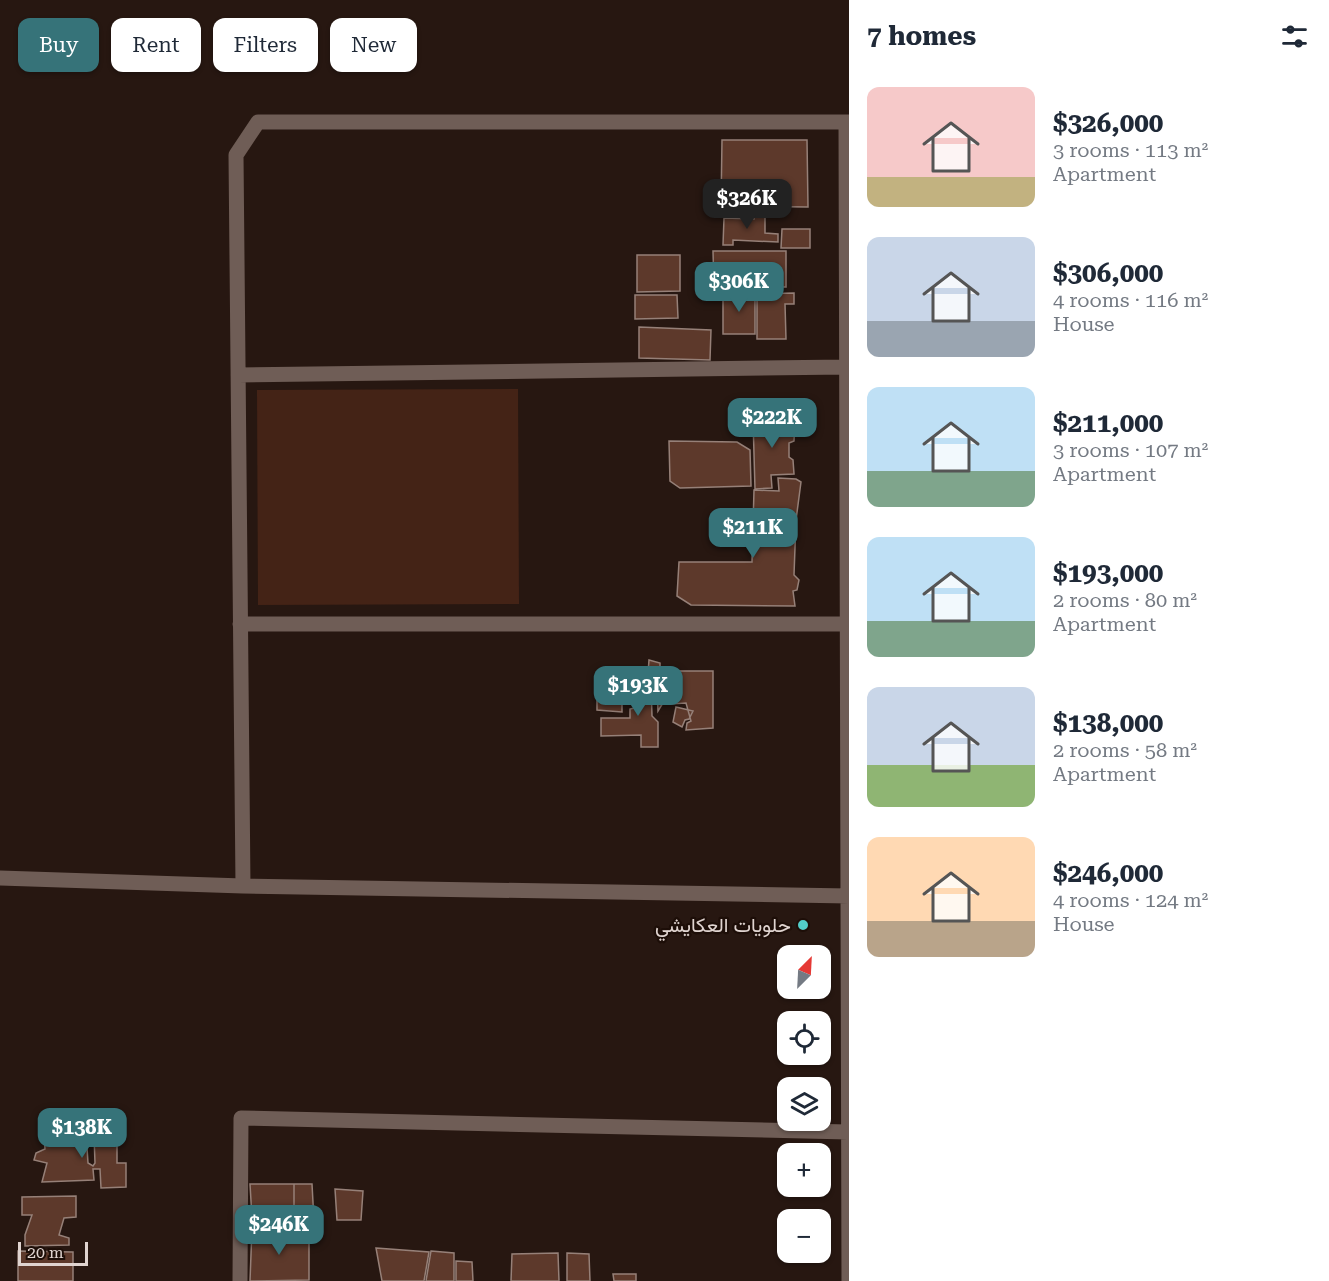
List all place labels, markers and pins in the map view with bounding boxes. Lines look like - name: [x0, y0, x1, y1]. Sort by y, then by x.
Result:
- pin: $326K: [705, 179, 789, 230]
- pin: $306K: [697, 262, 781, 313]
- pin: $222K: [730, 398, 814, 449]
- pin: $211K: [711, 508, 795, 559]
- pin: $193K: [596, 666, 680, 717]
- place label: حلويات العكايشي: [655, 913, 791, 942]
- marker: حلويات العكايشي: [796, 918, 810, 932]
- pin: $138K: [40, 1108, 124, 1159]
- pin: $246K: [237, 1205, 321, 1256]

